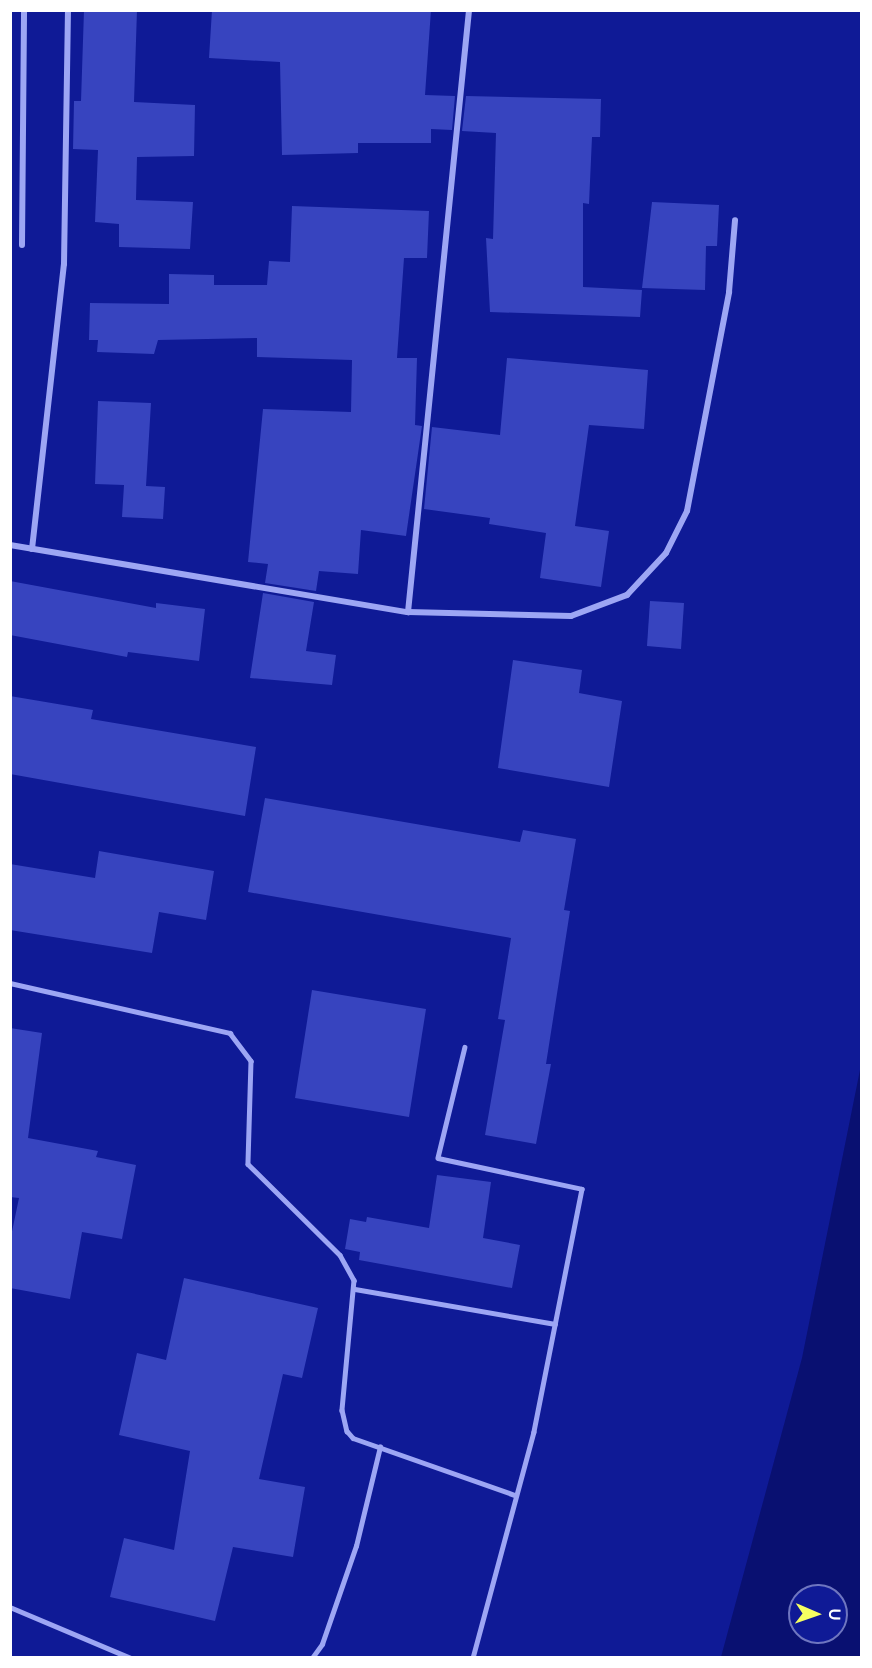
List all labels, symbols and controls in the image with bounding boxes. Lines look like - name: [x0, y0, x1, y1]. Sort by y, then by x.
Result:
- north arrow: [788, 1584, 848, 1644]
- text: U: [825, 1608, 844, 1621]

